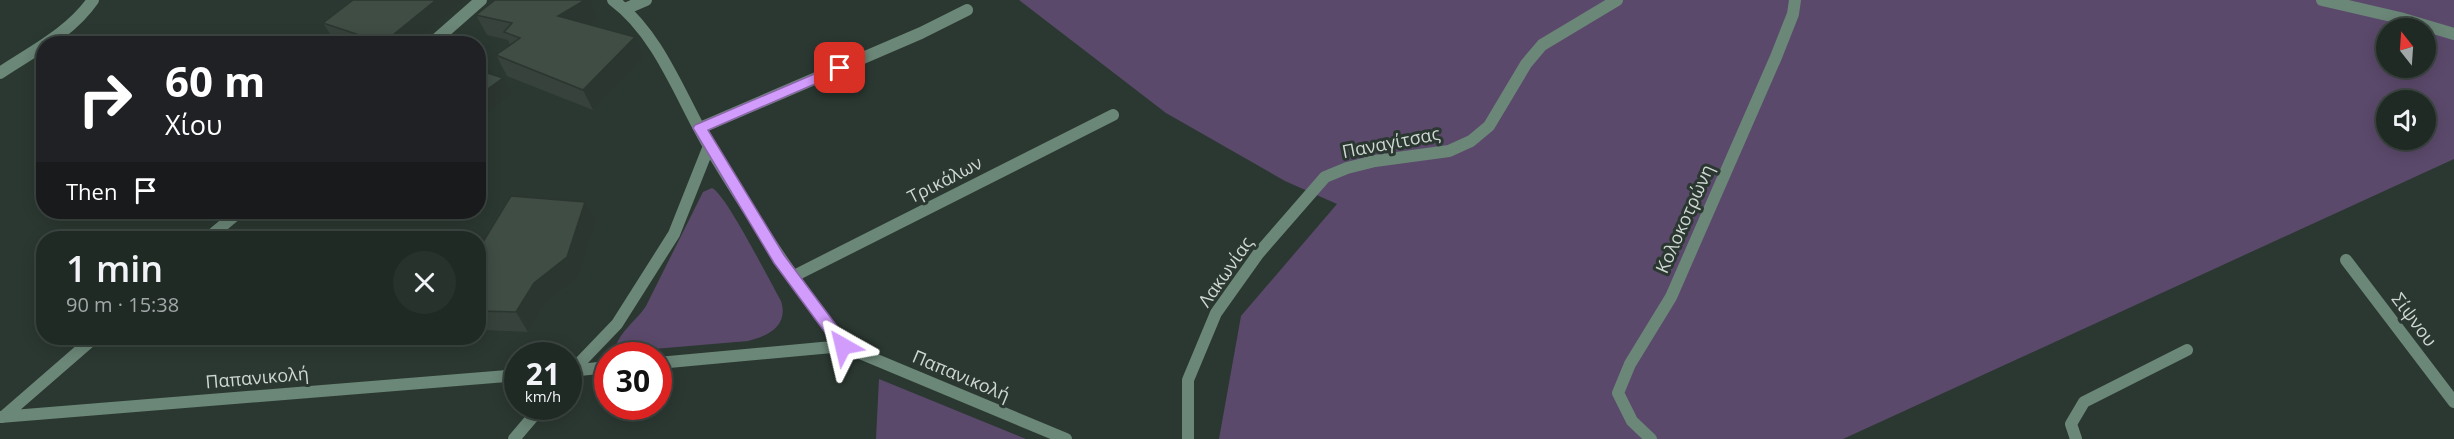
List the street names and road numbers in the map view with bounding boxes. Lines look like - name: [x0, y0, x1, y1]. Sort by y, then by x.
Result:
- street label: Παναγίτσας: [1340, 121, 1442, 163]
- street label: Τρικάλων: [903, 150, 986, 208]
- street label: Κολοκοτρώνη: [1649, 160, 1719, 277]
- street label: Λακωνίας: [1192, 231, 1258, 311]
- street label: Σίψνου: [2387, 288, 2443, 351]
- street label: Παπανικολή: [909, 344, 1014, 406]
- street label: Παπανικολή: [204, 361, 310, 393]

